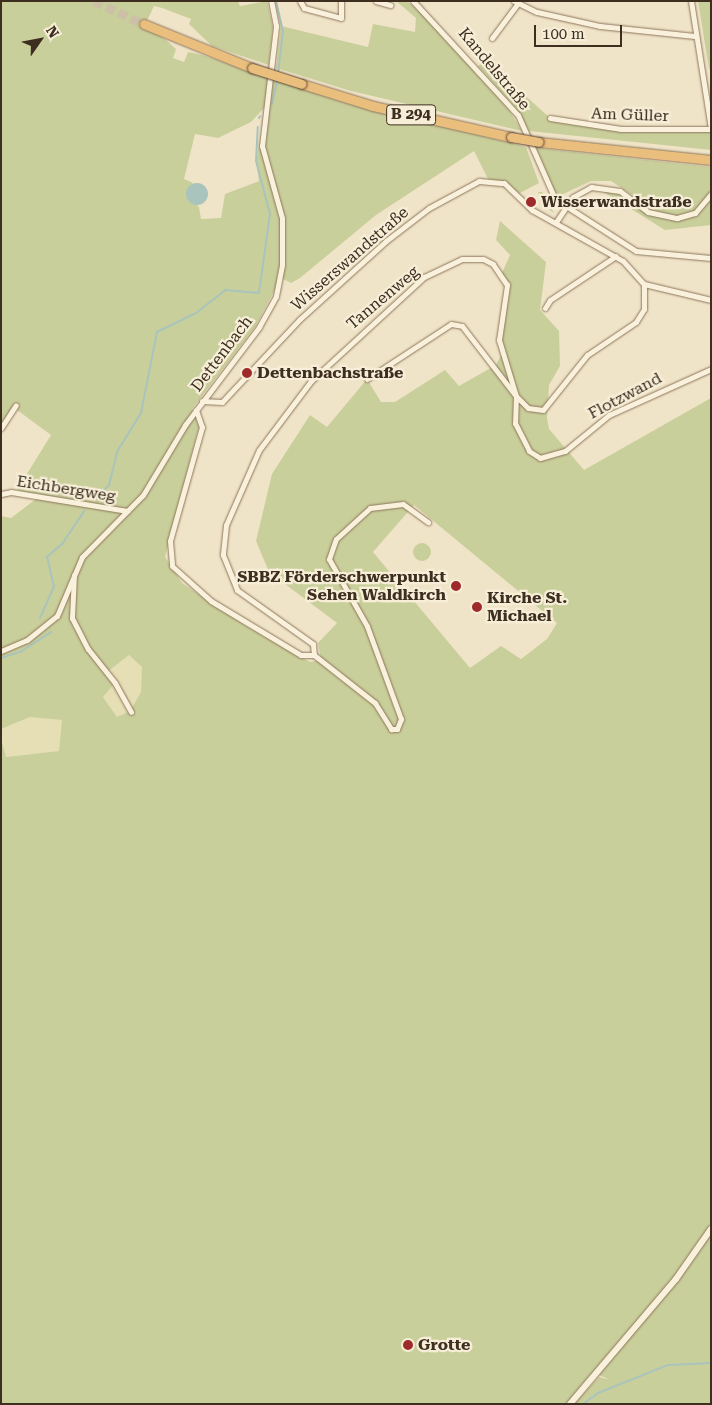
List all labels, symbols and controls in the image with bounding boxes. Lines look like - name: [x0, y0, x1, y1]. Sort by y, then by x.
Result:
- north arrow: [15, 15, 65, 65]
- scale bar: [537, 15, 624, 47]
- text: N: [43, 23, 62, 41]
- street label: Kandelstraße: [454, 24, 534, 114]
- text: 100 m: [542, 25, 585, 43]
- road number: B 294: [386, 102, 436, 128]
- street label: Am Güller: [591, 104, 669, 126]
- place label: Wisserwandstraße: [541, 192, 692, 212]
- marker: Wisserwandstraße: [525, 196, 537, 208]
- street label: Wisserswandstraße: [287, 203, 413, 315]
- street label: Tannenweg: [343, 262, 423, 334]
- street label: Dettenbach: [187, 312, 257, 396]
- place label: Dettenbachstraße: [257, 363, 404, 383]
- marker: Dettenbachstraße: [241, 367, 253, 379]
- street label: Flotzwand: [585, 369, 665, 423]
- street label: Eichbergweg: [15, 472, 117, 506]
- place label: SBBZ Förderschwerpunkt Sehen Waldkirch: [237, 567, 446, 605]
- marker: SBBZ Förderschwerpunkt Sehen Waldkirch: [450, 580, 462, 592]
- place label: Kirche St. Michael: [487, 588, 567, 626]
- marker: Kirche St. Michael: [471, 601, 483, 613]
- place label: Grotte: [418, 1335, 470, 1355]
- marker: Grotte: [402, 1339, 414, 1351]

